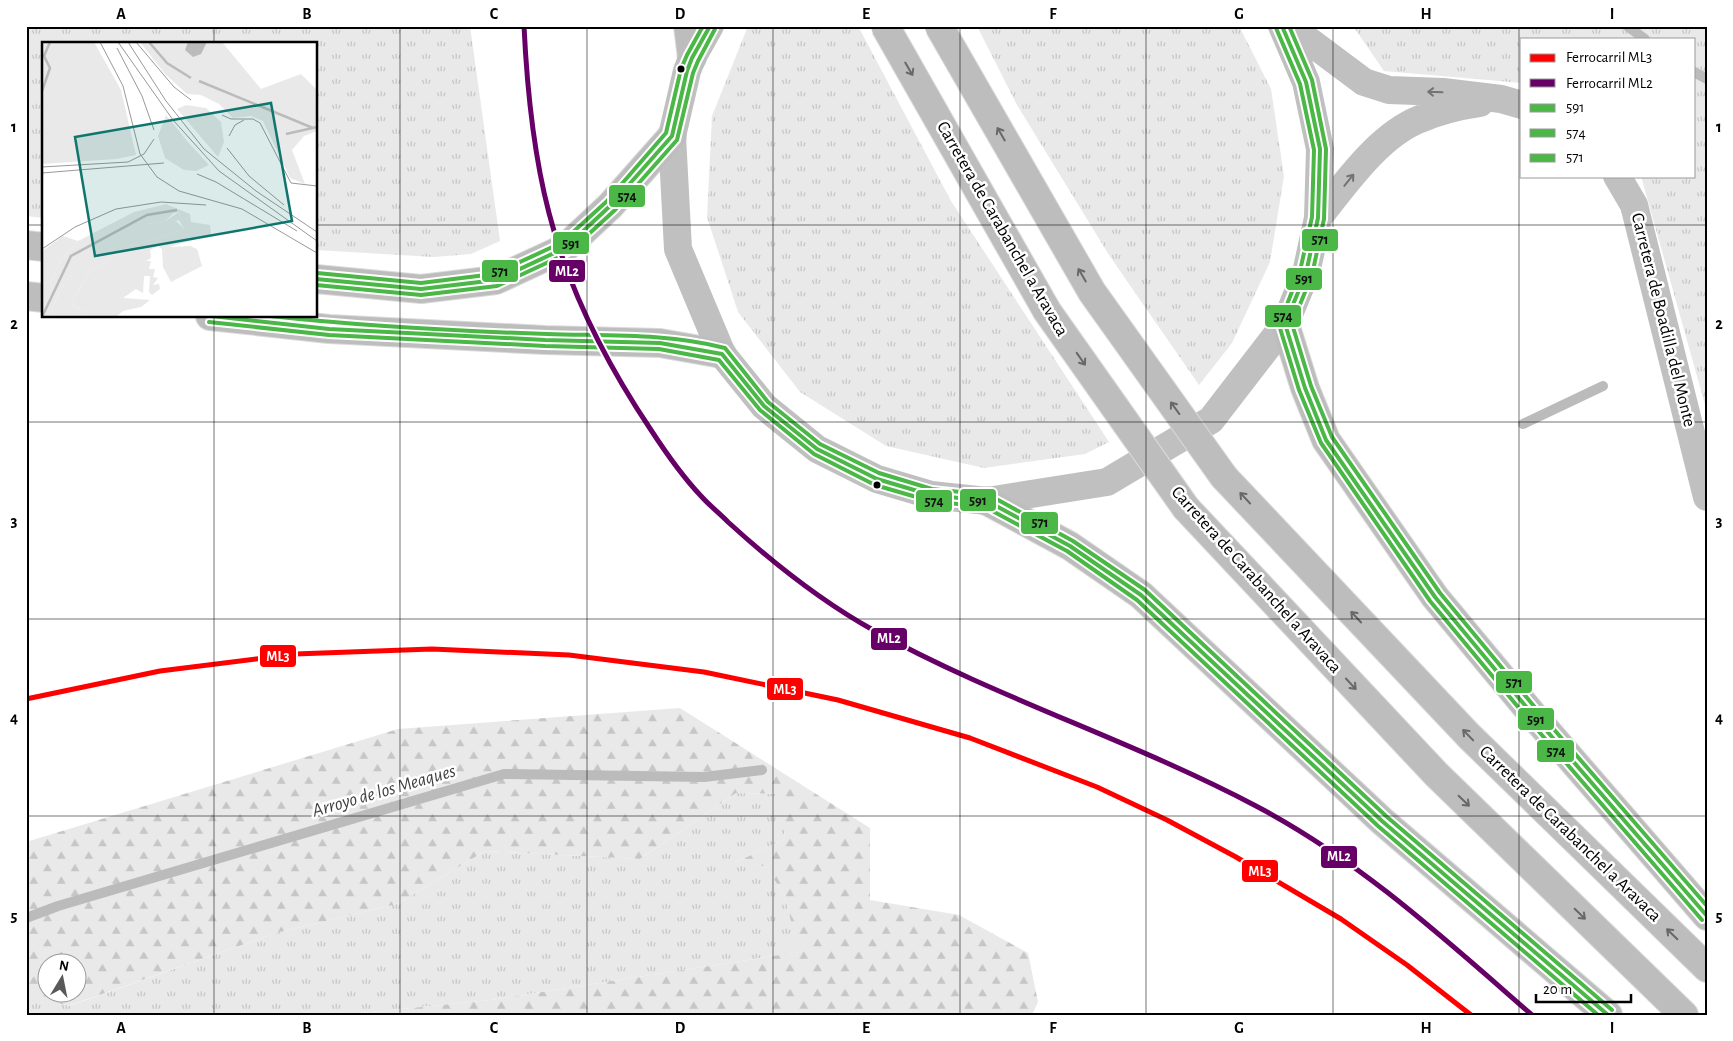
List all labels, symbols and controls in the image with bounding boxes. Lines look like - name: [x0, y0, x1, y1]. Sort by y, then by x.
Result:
- text: A: [116, 6, 126, 22]
- text: B: [302, 6, 312, 22]
- text: C: [490, 6, 499, 22]
- text: D: [675, 6, 686, 22]
- text: E: [862, 6, 870, 22]
- text: F: [1049, 6, 1057, 22]
- text: G: [1234, 6, 1244, 22]
- text: H: [1420, 6, 1432, 22]
- text: I: [1610, 6, 1614, 22]
- legend: [1520, 38, 1696, 178]
- inset map: [42, 42, 318, 318]
- text: Ferrocarril ML3: [1566, 50, 1652, 65]
- one-way arrow: [904, 61, 914, 76]
- unlabelled marker: [676, 64, 686, 74]
- text: Ferrocarril ML2: [1566, 76, 1653, 91]
- one-way arrow: [1427, 88, 1443, 97]
- text: 591: [1566, 100, 1584, 115]
- text: 1: [11, 119, 17, 135]
- street label: Carretera de Carabanchel a Aravaca: [933, 119, 1071, 339]
- text: 1: [1716, 119, 1722, 135]
- text: 574: [1566, 126, 1586, 141]
- one-way arrow: [996, 128, 1006, 142]
- text: 571: [1566, 150, 1584, 165]
- one-way arrow: [1343, 174, 1354, 187]
- line badge: 574: [608, 184, 646, 208]
- text: 574: [617, 190, 637, 204]
- street label: Carretera de Boadilla del Monte: [1628, 211, 1698, 429]
- line badge: 571: [1301, 228, 1339, 252]
- line badge: 591: [552, 231, 590, 255]
- text: 571: [1311, 233, 1329, 247]
- text: 591: [562, 237, 580, 251]
- line badge: 571: [481, 259, 519, 283]
- line badge: ML2: [548, 259, 586, 283]
- text: 571: [491, 265, 509, 279]
- text: ML2: [555, 265, 579, 279]
- line badge: 591: [1285, 267, 1323, 291]
- one-way arrow: [1077, 269, 1087, 283]
- text: 591: [1295, 272, 1313, 286]
- line badge: 574: [1264, 304, 1302, 328]
- text: 574: [1273, 310, 1293, 324]
- text: 2: [10, 316, 18, 332]
- text: 2: [1715, 316, 1723, 332]
- one-way arrow: [1076, 352, 1086, 366]
- one-way arrow: [1170, 402, 1180, 416]
- unlabelled marker: [872, 480, 882, 490]
- street label: Carretera de Carabanchel a Aravaca: [1167, 483, 1345, 677]
- line badge: 591: [959, 488, 997, 512]
- line badge: 574: [915, 489, 953, 513]
- one-way arrow: [1239, 492, 1251, 505]
- text: 591: [969, 494, 987, 508]
- text: 574: [924, 495, 944, 509]
- line badge: 571: [1020, 511, 1059, 535]
- text: 3: [11, 513, 18, 529]
- text: 3: [1716, 513, 1723, 529]
- text: 571: [1031, 516, 1049, 530]
- one-way arrow: [1350, 610, 1362, 623]
- line badge: ML2: [870, 627, 908, 651]
- text: ML2: [877, 632, 901, 646]
- line badge: ML3: [259, 644, 297, 668]
- text: ML3: [266, 650, 290, 664]
- line badge: 571: [1495, 670, 1533, 694]
- text: 571: [1505, 676, 1523, 690]
- line badge: ML3: [766, 677, 804, 701]
- one-way arrow: [1345, 677, 1357, 690]
- text: ML3: [773, 683, 797, 697]
- line badge: 591: [1517, 707, 1555, 731]
- text: 4: [10, 710, 18, 726]
- text: 4: [1715, 710, 1723, 726]
- text: 591: [1527, 713, 1545, 727]
- one-way arrow: [1462, 729, 1474, 741]
- line badge: 574: [1536, 739, 1575, 763]
- street label: Carretera de Carabanchel a Aravaca: [1476, 743, 1664, 925]
- text: 574: [1546, 745, 1566, 759]
- water label: Arroyo de los Meaques: [309, 761, 458, 821]
- one-way arrow: [1458, 795, 1470, 807]
- line badge: ML2: [1320, 845, 1358, 869]
- text: ML2: [1327, 850, 1351, 864]
- line badge: ML3: [1241, 859, 1279, 883]
- text: ML3: [1248, 865, 1272, 879]
- text: 5: [11, 908, 18, 924]
- one-way arrow: [1574, 908, 1587, 920]
- text: 5: [1716, 908, 1723, 924]
- one-way arrow: [1666, 928, 1678, 940]
- north arrow: [38, 954, 88, 1004]
- text: N: [58, 958, 70, 974]
- scale bar: [1536, 971, 1630, 1003]
- text: 20 m: [1543, 982, 1572, 997]
- text: A: [116, 1020, 126, 1036]
- text: B: [302, 1020, 312, 1036]
- text: C: [490, 1020, 499, 1036]
- text: D: [675, 1020, 686, 1036]
- text: E: [862, 1020, 870, 1036]
- text: F: [1049, 1020, 1057, 1036]
- text: G: [1234, 1020, 1244, 1036]
- text: H: [1420, 1020, 1432, 1036]
- text: I: [1610, 1020, 1614, 1036]

